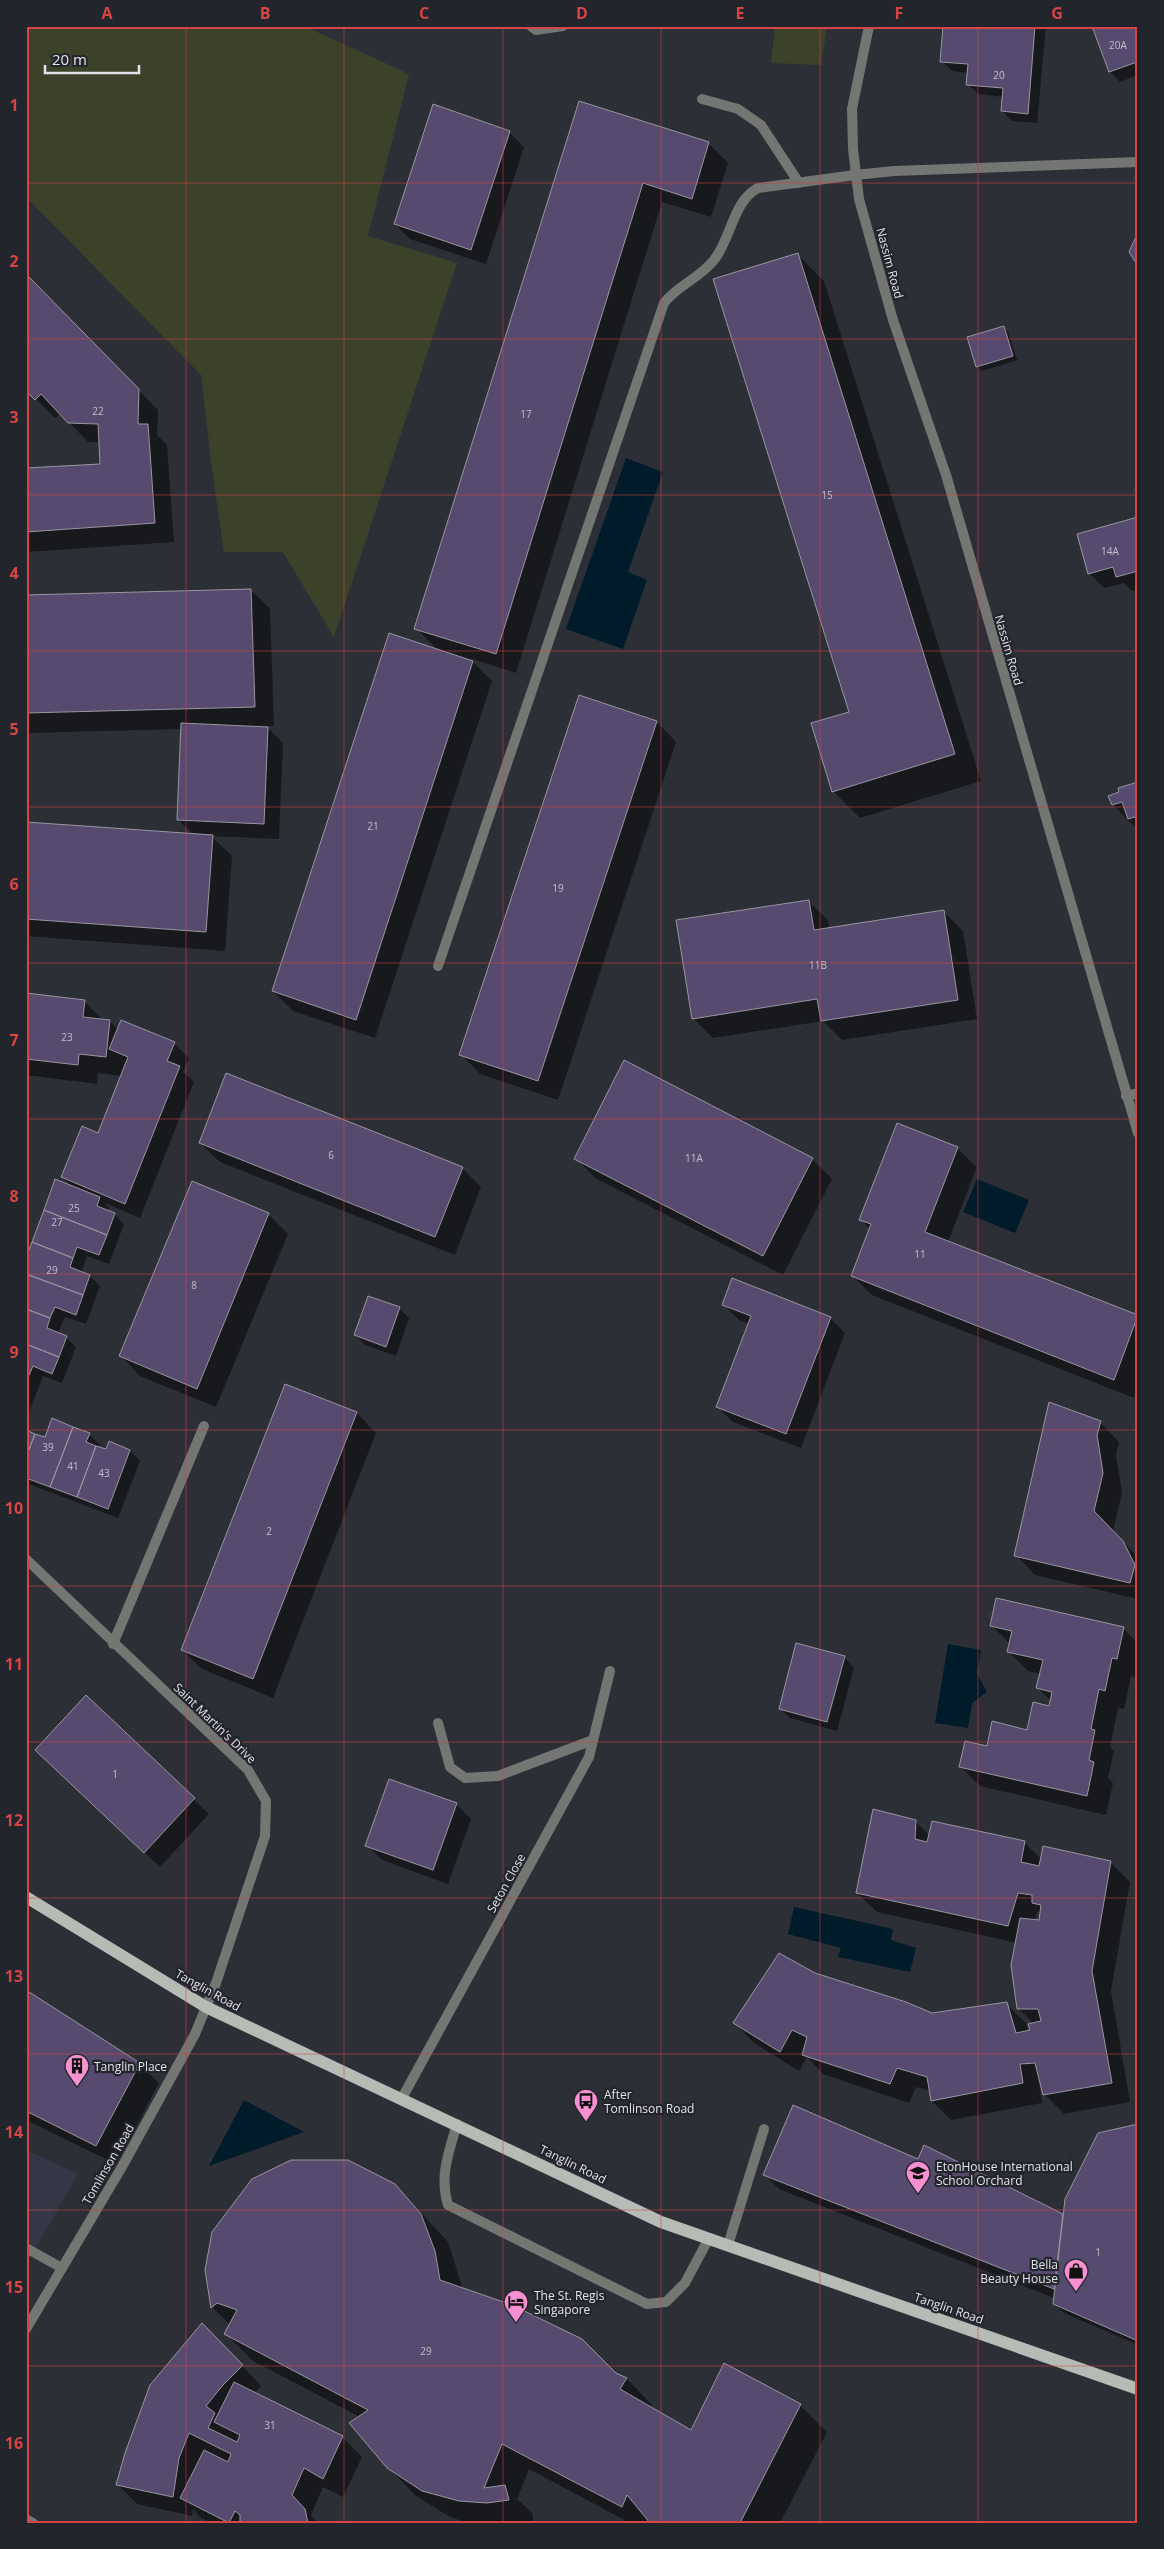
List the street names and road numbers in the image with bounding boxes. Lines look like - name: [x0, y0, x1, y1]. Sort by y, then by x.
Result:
- street label: Nassim Road: [872, 226, 908, 300]
- street label: Nassim Road: [991, 613, 1027, 687]
- street label: Saint Martin's Drive: [170, 1679, 260, 1767]
- street label: Seton Close: [483, 1850, 529, 1916]
- street label: Tanglin Road: [172, 1965, 244, 2015]
- street label: Tomlinson Road: [78, 2121, 138, 2207]
- street label: Tanglin Road: [537, 2141, 609, 2187]
- street label: Tanglin Road: [912, 2288, 986, 2328]

